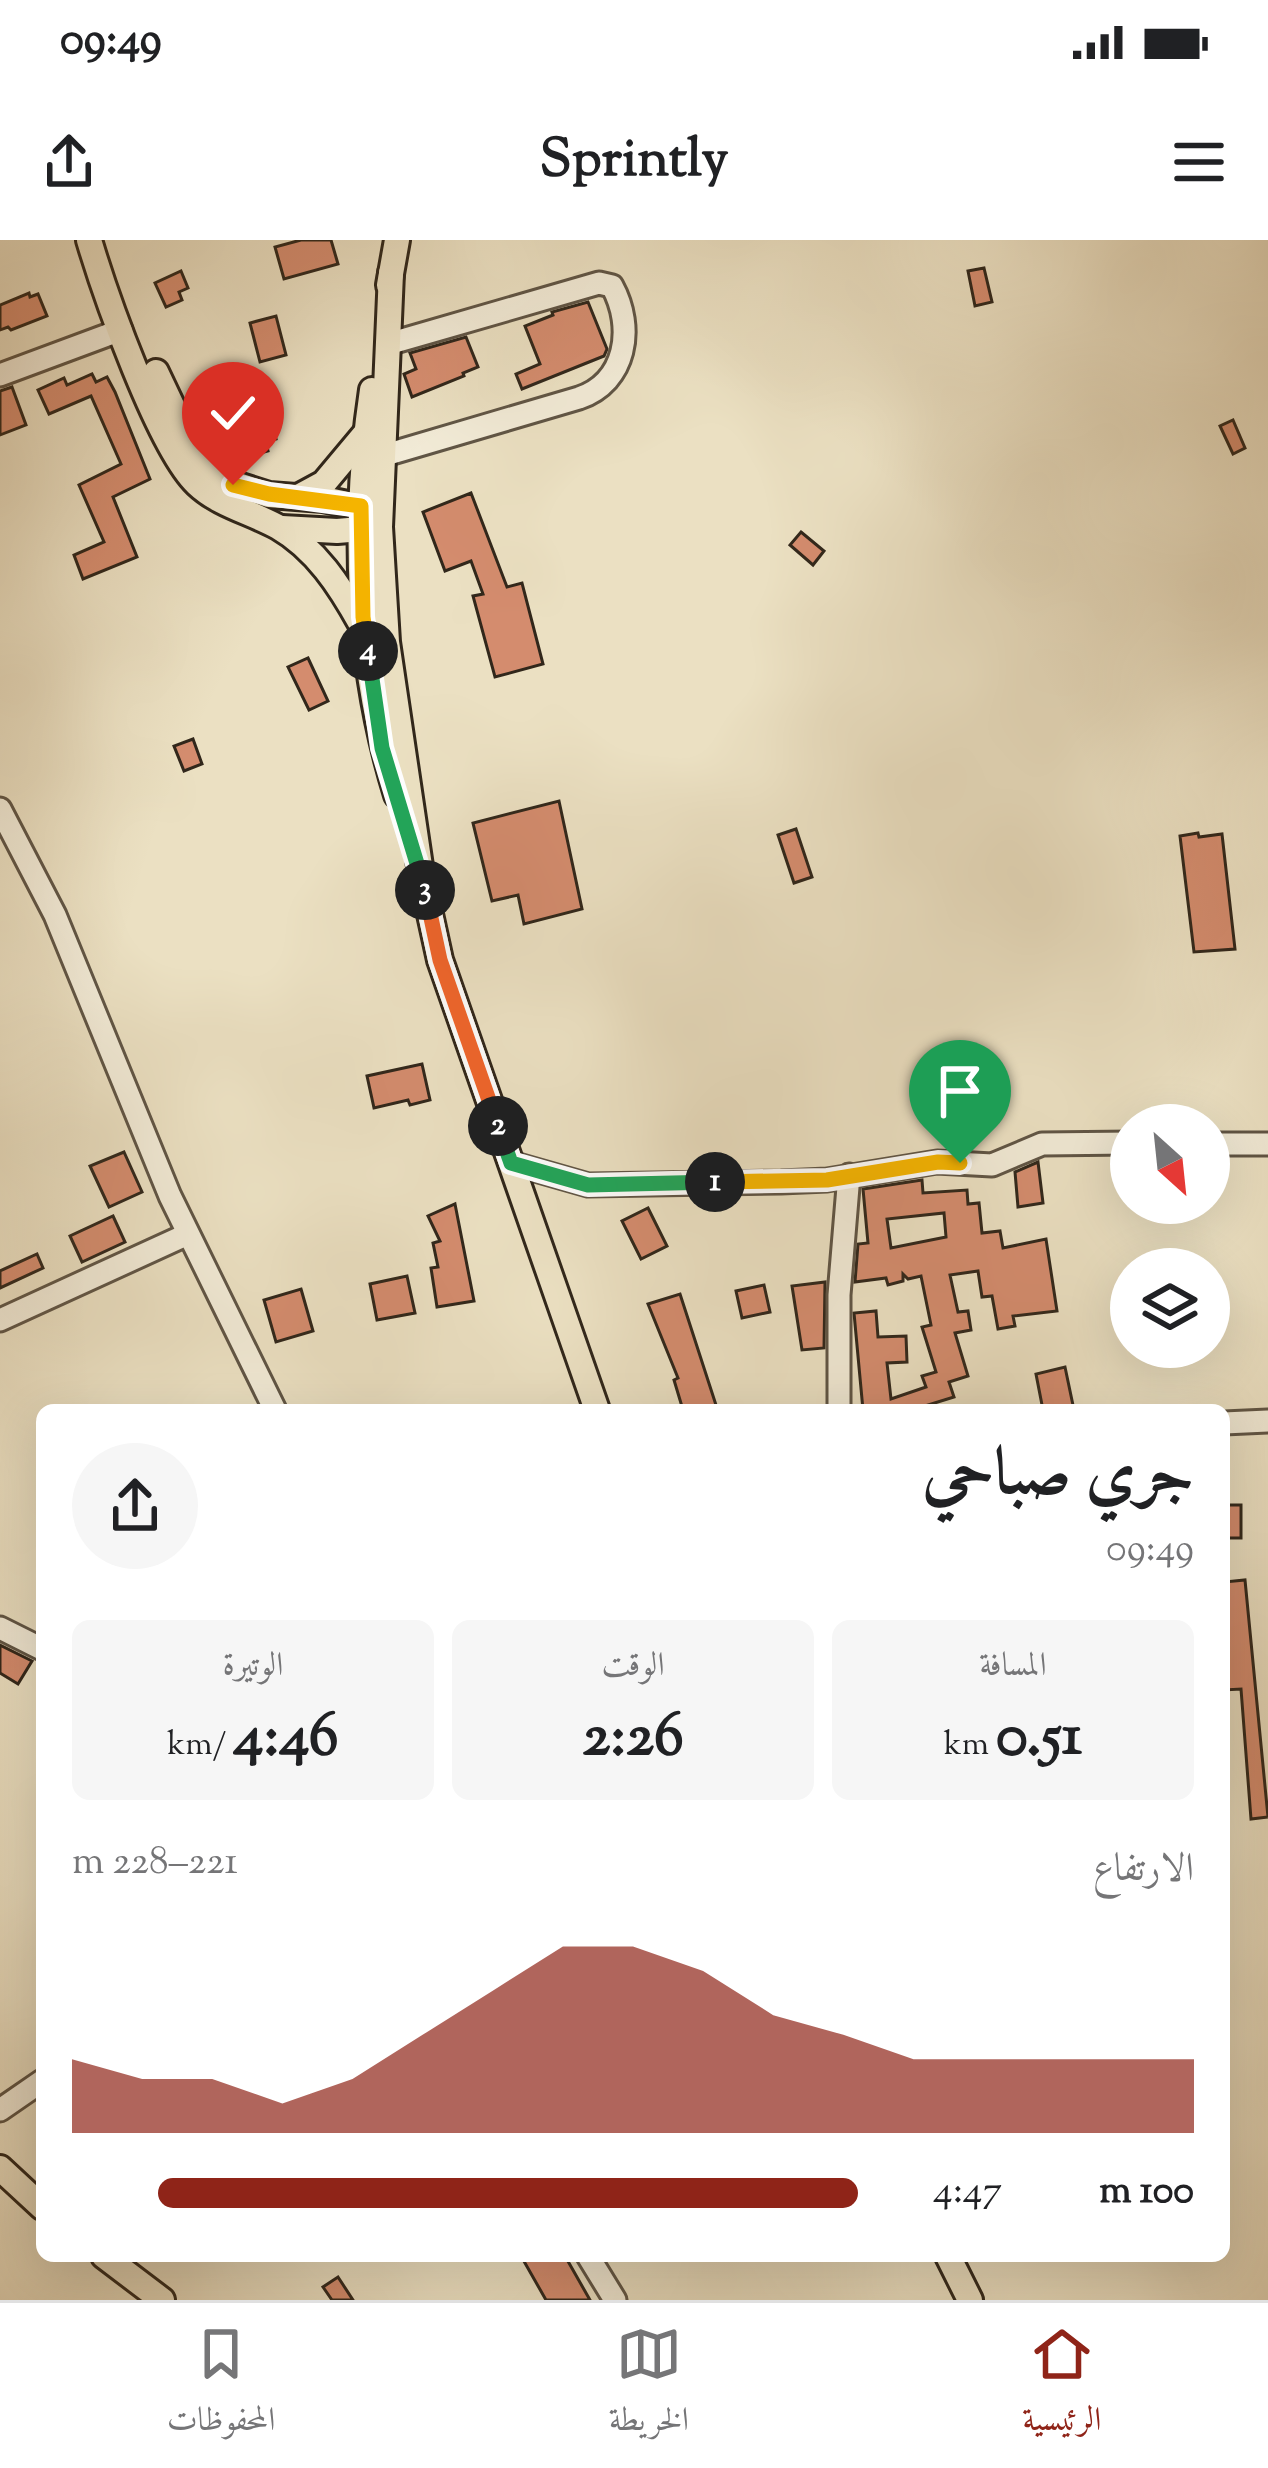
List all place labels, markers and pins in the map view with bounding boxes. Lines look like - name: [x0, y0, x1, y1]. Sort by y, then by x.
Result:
- pin: [182, 362, 284, 485]
- pin: 4: [338, 621, 398, 681]
- pin: 3: [395, 860, 455, 920]
- pin: [909, 1040, 1011, 1163]
- pin: 2: [468, 1096, 528, 1156]
- pin: 1: [685, 1152, 745, 1212]

